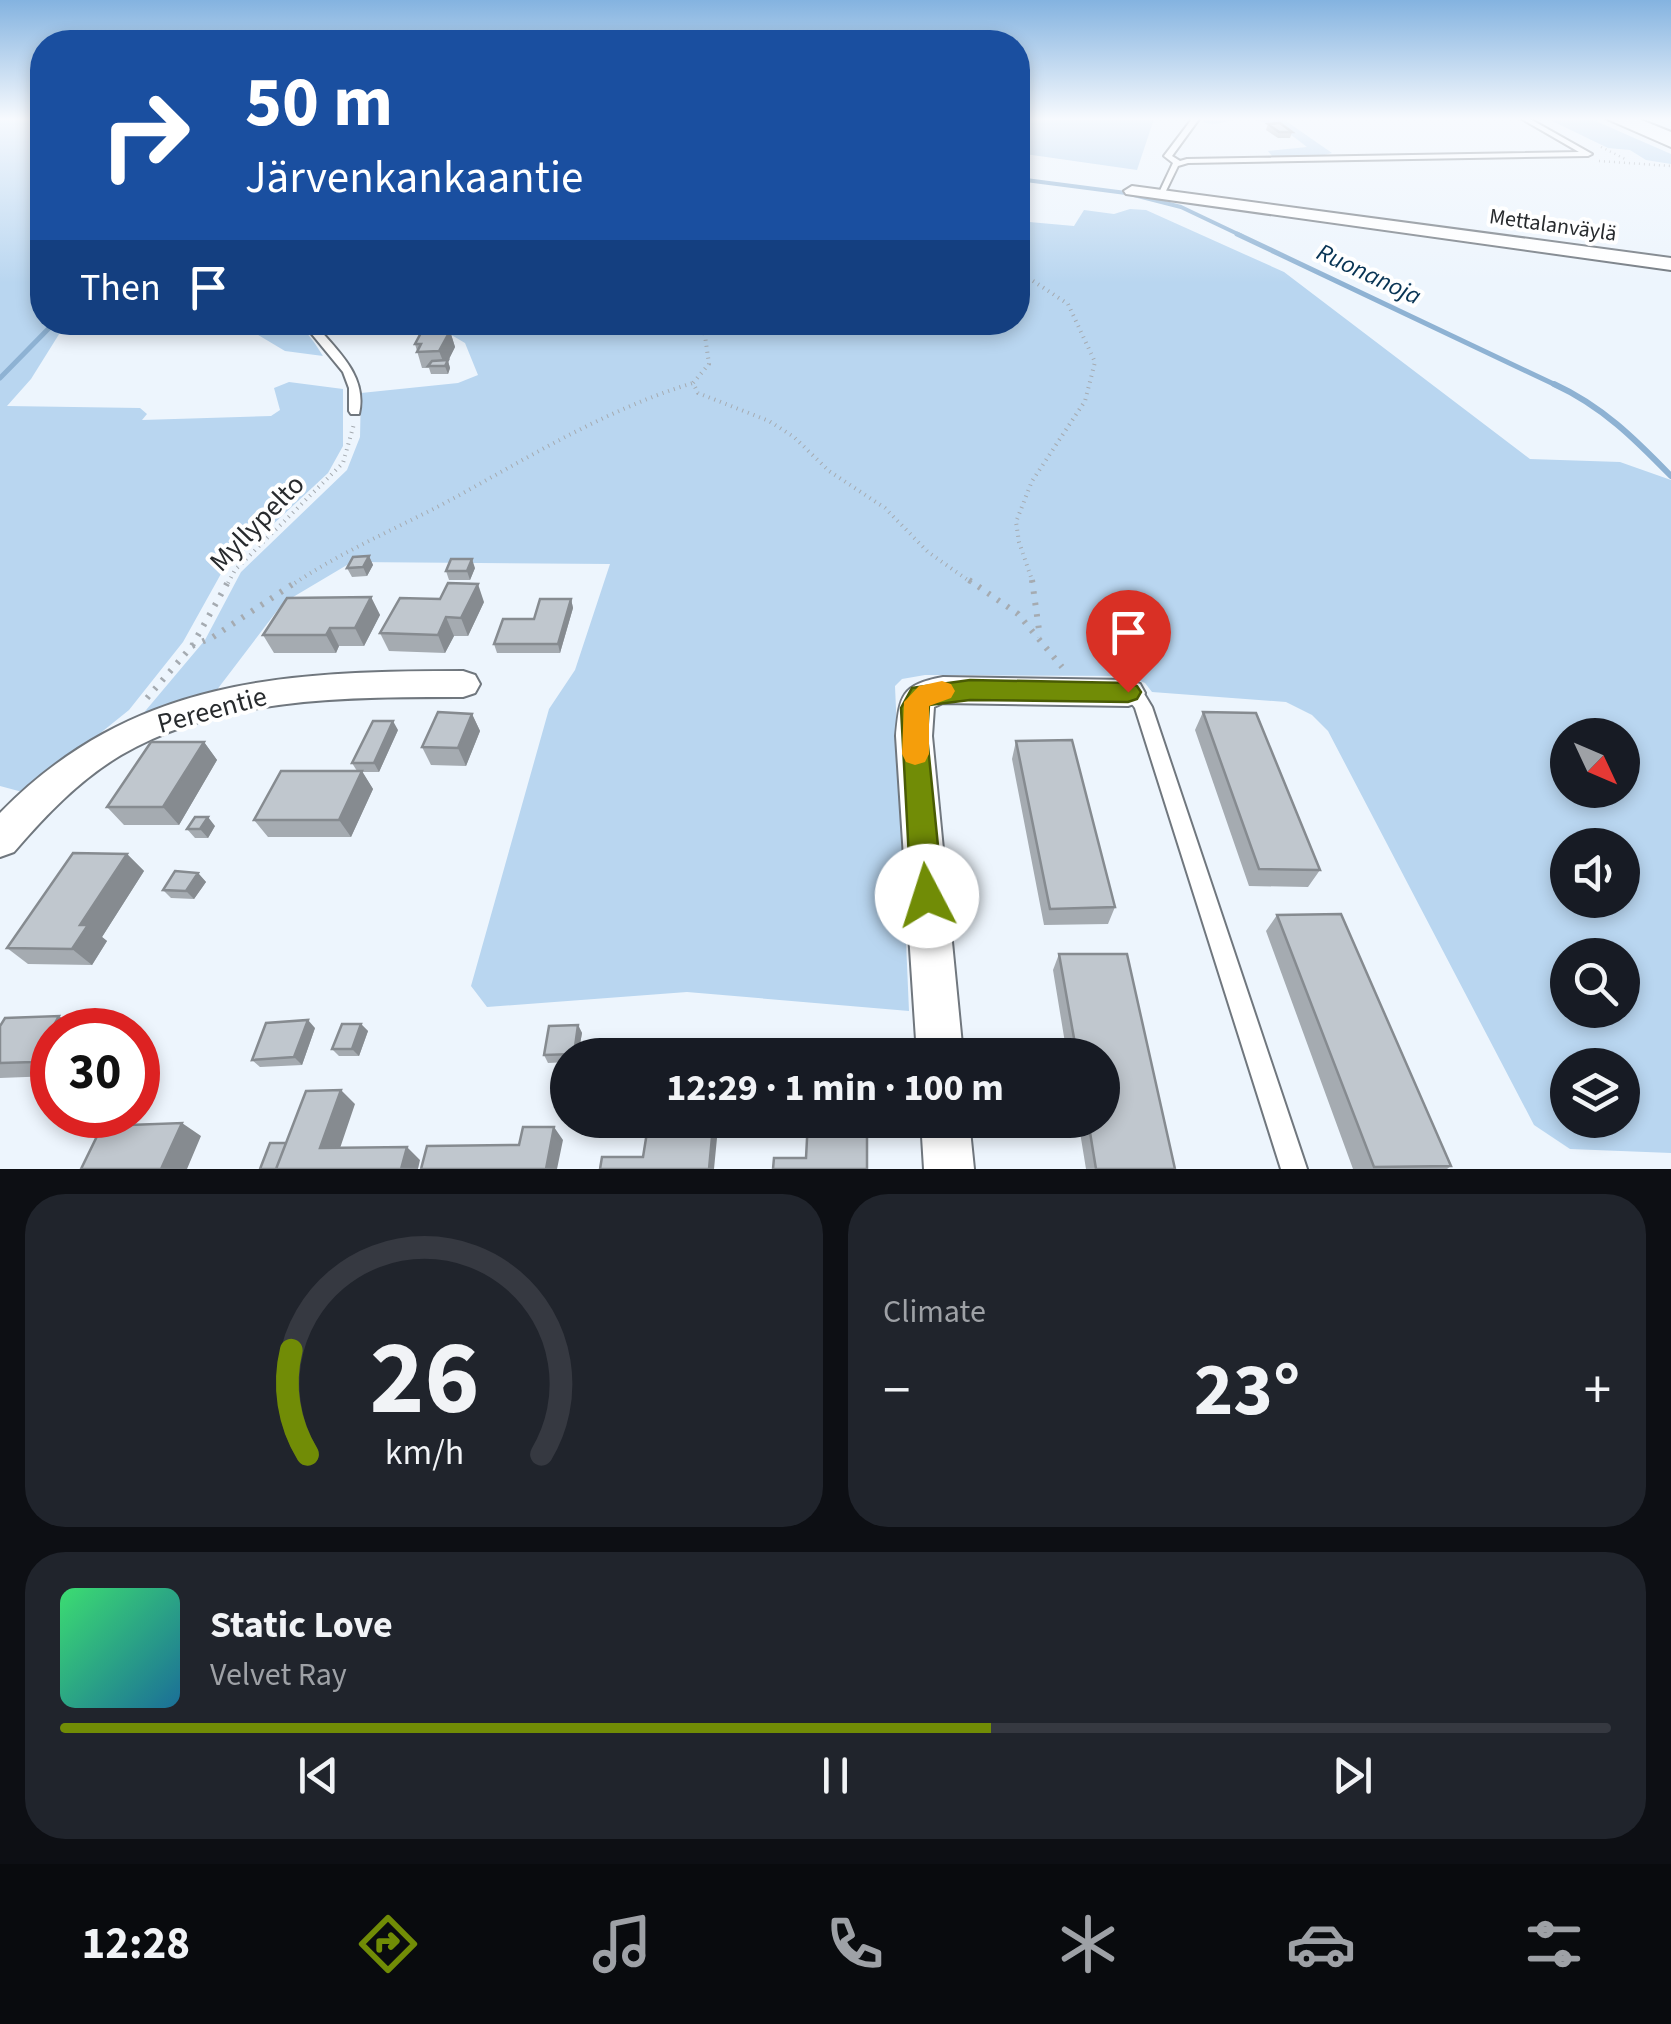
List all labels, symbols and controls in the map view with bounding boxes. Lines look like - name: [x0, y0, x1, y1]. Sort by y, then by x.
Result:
- text: 50 m: [245, 53, 393, 153]
- icon: right: [80, 70, 210, 200]
- text: Järvenkankaantie: [245, 146, 583, 210]
- street label: Mettalanväylä: [1487, 200, 1619, 250]
- water label: Ruonanoja: [1311, 234, 1427, 314]
- icon: arrive: [181, 260, 236, 315]
- text: Then: [80, 261, 161, 315]
- street label: Myllypelto: [200, 465, 314, 581]
- pin: [1086, 590, 1171, 693]
- icon: arrive: [1101, 605, 1156, 660]
- street label: Pereentie: [153, 676, 271, 744]
- north arrow: [1550, 718, 1640, 808]
- map controls: [1550, 718, 1640, 1138]
- button: sound: [1550, 828, 1640, 918]
- position arrow: [875, 844, 979, 948]
- button: search: [1550, 938, 1640, 1028]
- speed limit sign: 30: [30, 1008, 160, 1138]
- button: layers: [1550, 1048, 1640, 1138]
- text: 12:29 · 1 min · 100 m: [666, 1061, 1004, 1115]
- text: Climate: [883, 1289, 986, 1335]
- text: 26: [369, 1306, 479, 1454]
- text: 23°: [1194, 1337, 1300, 1444]
- text: −: [883, 1352, 910, 1430]
- text: +: [1584, 1352, 1611, 1430]
- text: km/h: [384, 1427, 464, 1478]
- text: Static Love: [210, 1598, 393, 1652]
- text: Velvet Ray: [210, 1652, 347, 1698]
- icon: previous: [291, 1748, 346, 1803]
- icon: pause: [808, 1748, 863, 1803]
- icon: next: [1325, 1748, 1380, 1803]
- icon: directions: [353, 1909, 423, 1979]
- icon: music: [587, 1909, 657, 1979]
- icon: phone: [820, 1909, 890, 1979]
- icon: climate: [1053, 1909, 1123, 1979]
- icon: car: [1286, 1909, 1356, 1979]
- icon: filters: [1519, 1909, 1589, 1979]
- text: 12:28: [82, 1912, 190, 1976]

